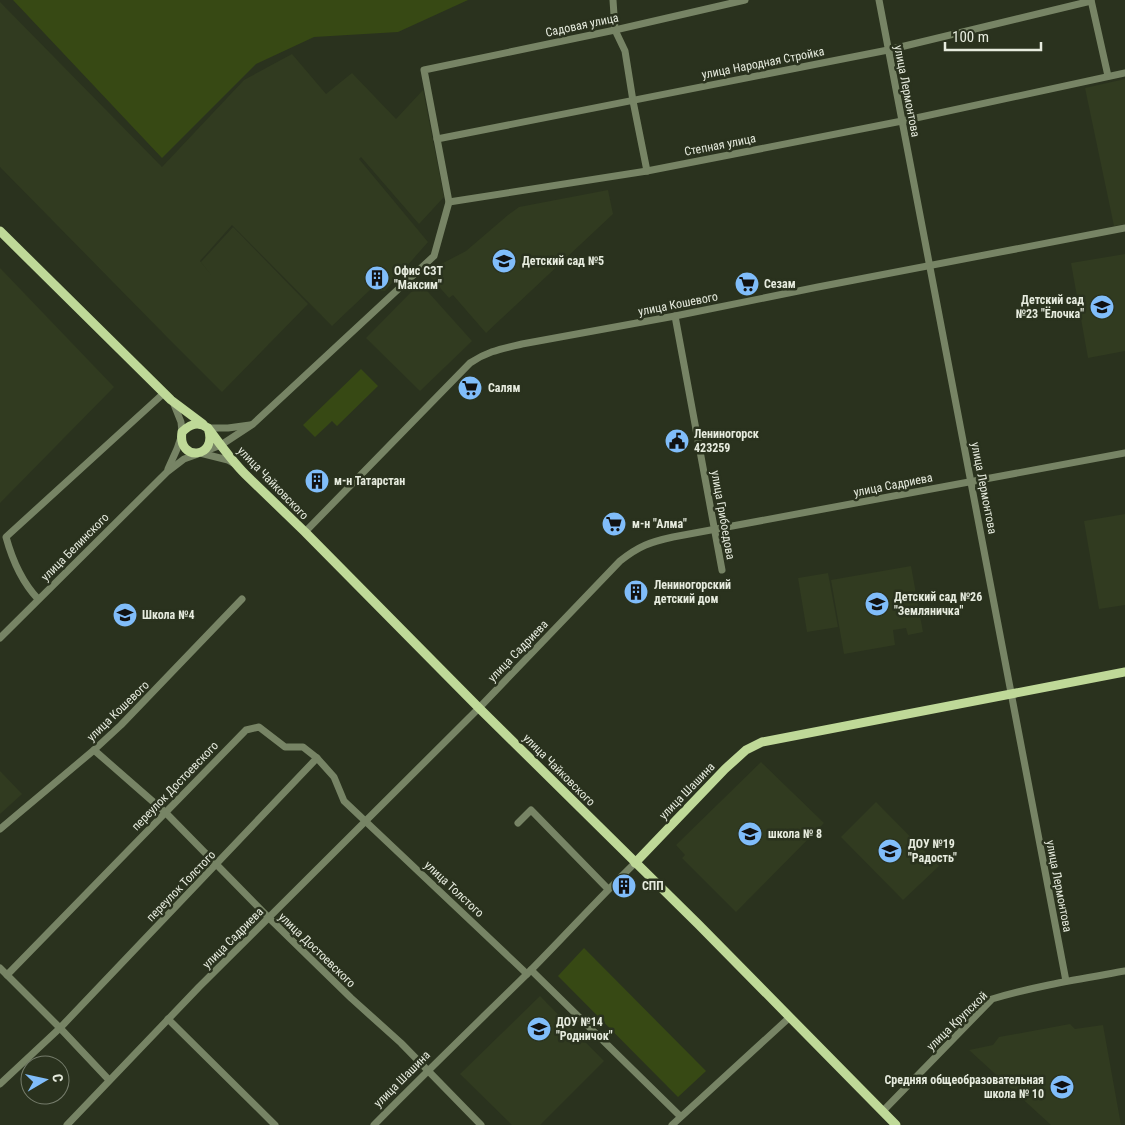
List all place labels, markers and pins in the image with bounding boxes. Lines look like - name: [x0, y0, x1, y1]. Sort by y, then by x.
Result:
- school or university icon: Детский сад №5: [491, 248, 517, 274]
- place label: Детский сад №5: [522, 254, 604, 268]
- place label: Офис СЗТ "Максим": [394, 264, 443, 292]
- building icon: Офис СЗТ "Максим": [364, 265, 390, 291]
- supermarket icon: Сезам: [734, 271, 760, 297]
- place label: Сезам: [764, 277, 796, 291]
- place label: Детский сад №23 "Ёлочка": [1016, 293, 1084, 321]
- school or university icon: Детский сад №23 "Ёлочка": [1089, 294, 1115, 320]
- supermarket icon: Салям: [457, 375, 483, 401]
- place label: Салям: [488, 381, 520, 395]
- place label: Лениногорск 423259: [694, 427, 759, 455]
- public building icon: Лениногорск 423259: [664, 428, 690, 454]
- building icon: м-н Татарстан: [304, 468, 330, 494]
- place label: м-н Татарстан: [334, 474, 405, 488]
- supermarket icon: м-н "Алма": [601, 511, 627, 537]
- place label: м-н "Алма": [632, 517, 687, 531]
- place label: Лениногорский детский дом: [654, 578, 731, 606]
- building icon: Лениногорский детский дом: [623, 579, 649, 605]
- place label: Детский сад №26 "Земляничка": [894, 590, 982, 618]
- school or university icon: Детский сад №26 "Земляничка": [864, 591, 890, 617]
- school or university icon: Школа №4: [112, 602, 138, 628]
- place label: Школа №4: [142, 608, 195, 622]
- school or university icon: школа № 8: [737, 821, 763, 847]
- place label: школа № 8: [768, 827, 822, 841]
- place label: ДОУ №19 "Радость": [908, 837, 957, 865]
- school or university icon: ДОУ №19 "Радость": [877, 838, 903, 864]
- building icon: СПП: [611, 873, 637, 899]
- place label: СПП: [642, 879, 664, 893]
- place label: ДОУ №14 "Родничок": [556, 1015, 613, 1043]
- school or university icon: ДОУ №14 "Родничок": [526, 1016, 552, 1042]
- place label: Средняя общеобразовательная школа № 10: [884, 1073, 1044, 1101]
- school or university icon: Средняя общеобразовательная школа № 10: [1049, 1074, 1075, 1100]

